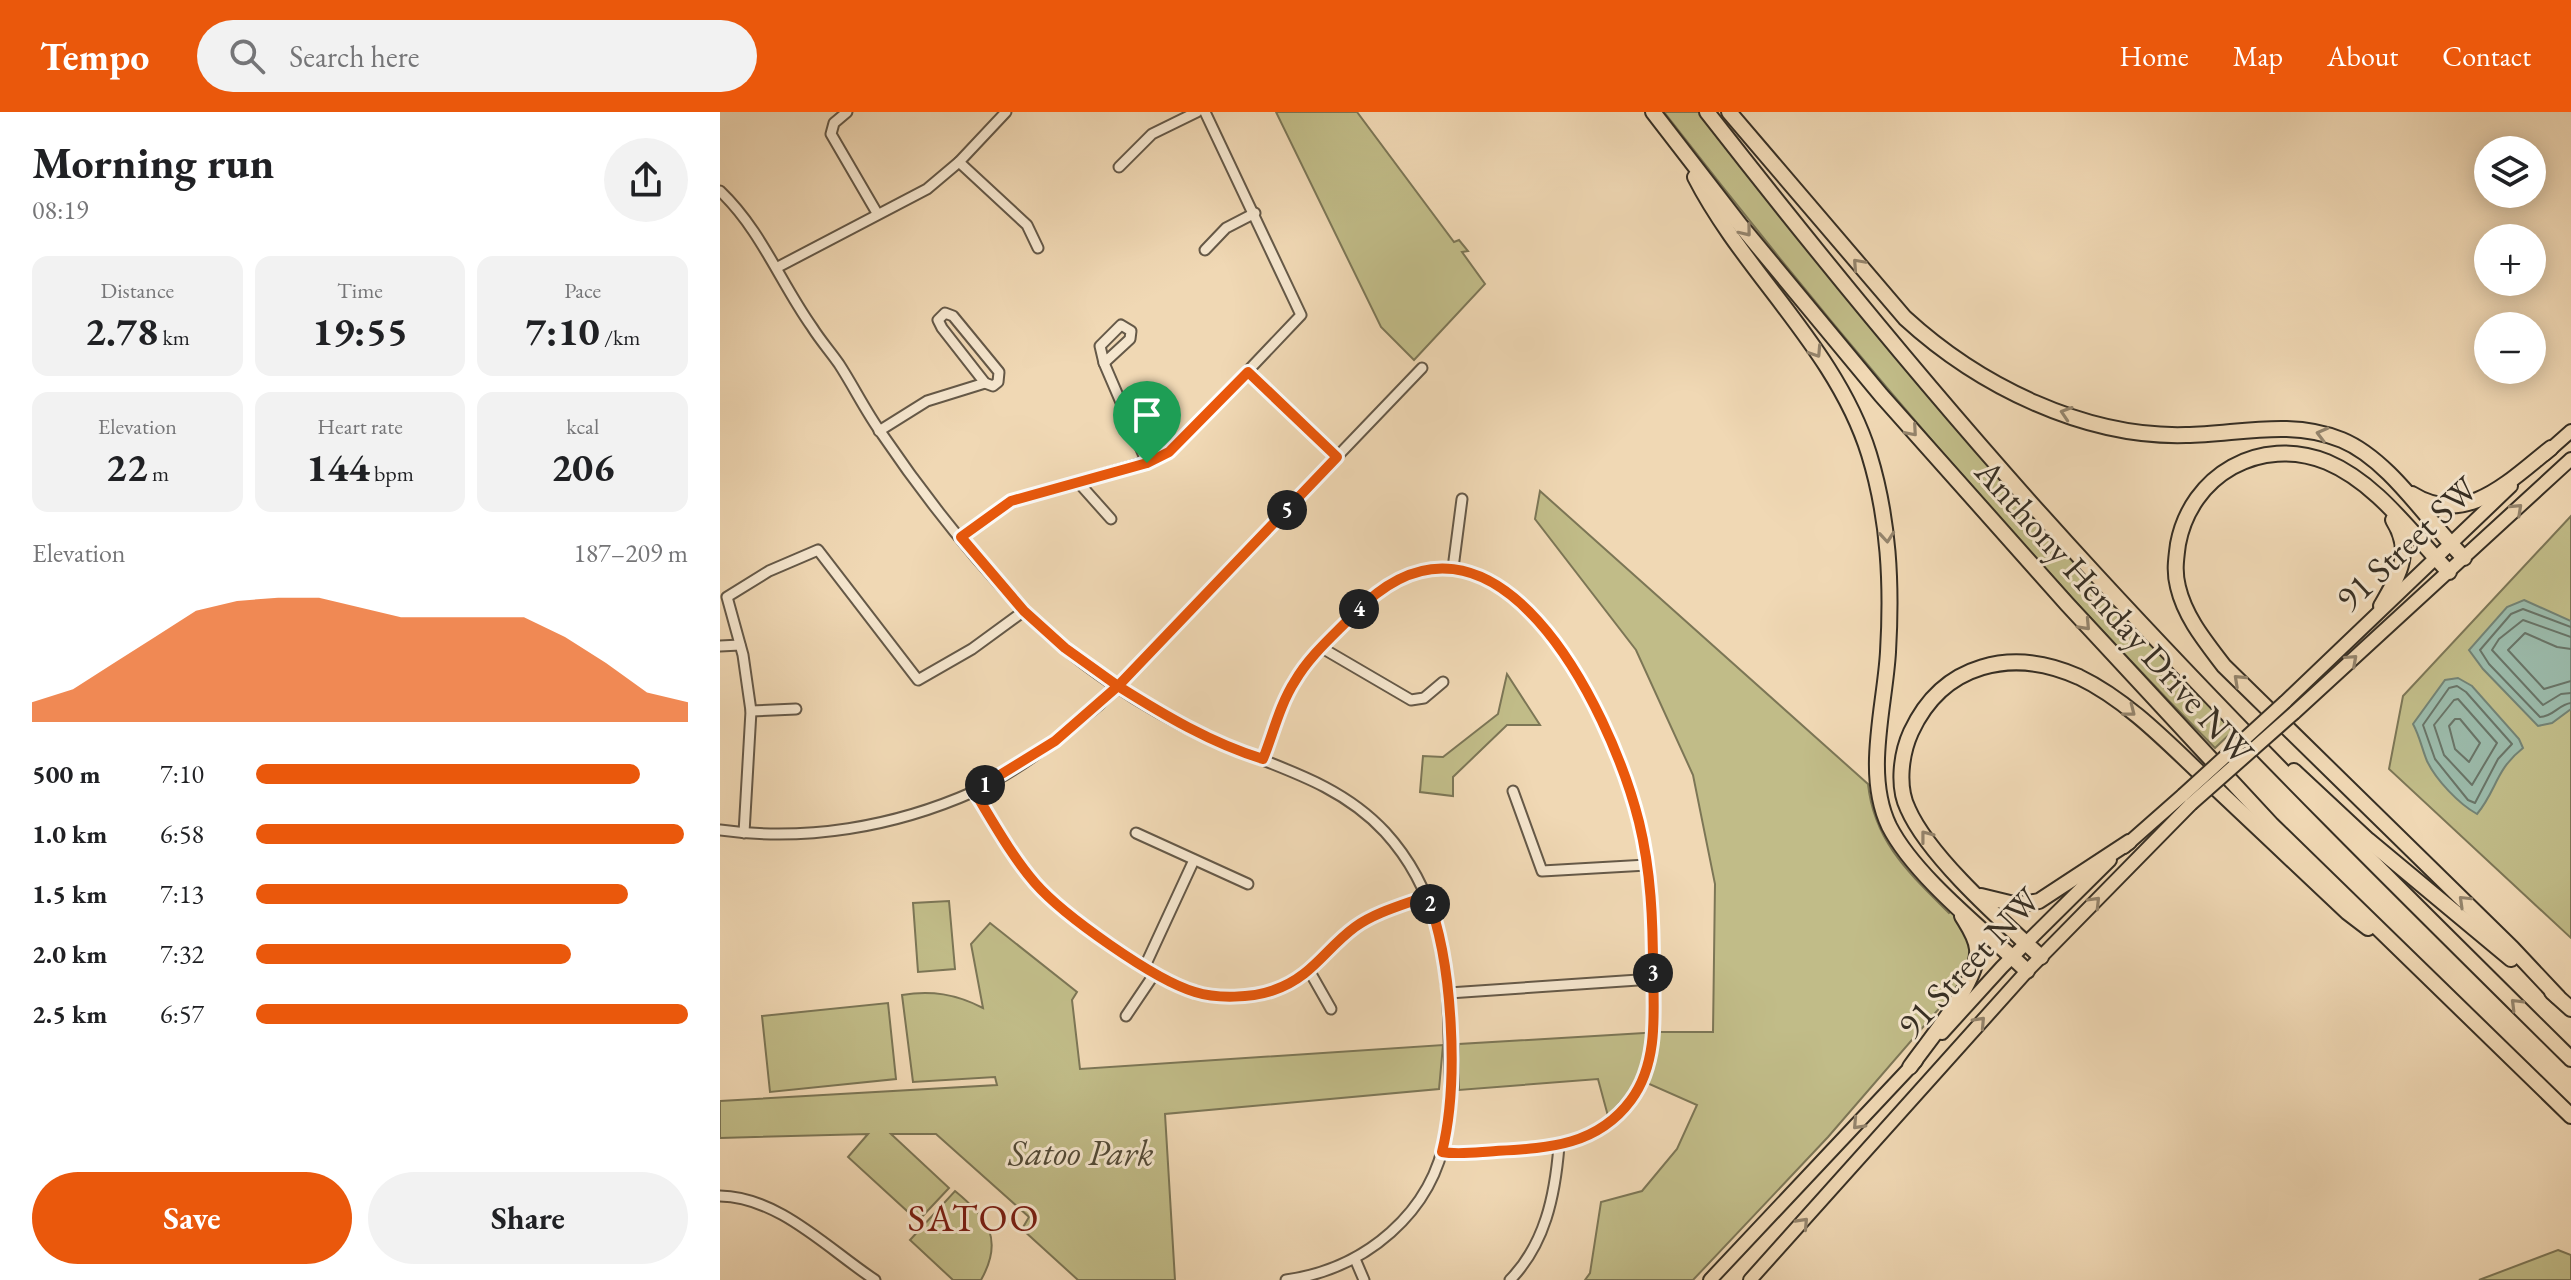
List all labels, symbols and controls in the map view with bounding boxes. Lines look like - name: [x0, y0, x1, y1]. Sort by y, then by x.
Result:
- search box: [197, 20, 757, 92]
- text: Tempo: [40, 32, 149, 81]
- icon: search: [225, 34, 269, 78]
- text: Search here: [289, 37, 419, 76]
- text: Home: [2119, 38, 2189, 74]
- text: Map: [2233, 38, 2283, 74]
- text: About: [2327, 38, 2398, 74]
- text: Contact: [2442, 38, 2531, 74]
- text: Morning run: [32, 134, 274, 191]
- map controls: [2474, 136, 2546, 384]
- button: layers: [2474, 136, 2546, 208]
- button: share: [604, 138, 688, 222]
- text: 08:19: [32, 193, 88, 227]
- one-way arrow: [1736, 222, 1751, 236]
- button: +: [2474, 224, 2546, 296]
- one-way arrow: [1853, 258, 1867, 273]
- text: Distance: [101, 276, 174, 305]
- text: Time: [337, 276, 383, 305]
- text: Pace: [564, 276, 601, 305]
- text: 2.78: [85, 305, 158, 357]
- text: 19:55: [312, 305, 408, 357]
- text: 7:10: [525, 305, 600, 357]
- button: −: [2474, 312, 2546, 384]
- text: km: [158, 323, 190, 352]
- text: /km: [600, 323, 640, 352]
- one-way arrow: [1806, 344, 1821, 358]
- pin: [1113, 381, 1181, 463]
- icon: arrive: [1125, 393, 1169, 437]
- one-way arrow: [2059, 406, 2073, 422]
- text: Elevation: [98, 412, 177, 441]
- text: Heart rate: [317, 412, 403, 441]
- text: kcal: [566, 412, 599, 441]
- one-way arrow: [1902, 422, 1917, 436]
- one-way arrow: [2315, 427, 2329, 444]
- text: 22: [105, 441, 148, 493]
- text: 144: [306, 441, 370, 493]
- text: 206: [551, 441, 614, 493]
- street label: Anthony Henday Drive NW: [1964, 448, 2265, 775]
- text: m: [148, 459, 169, 488]
- text: bpm: [370, 459, 414, 488]
- street label: 91 Street SW: [2325, 465, 2488, 621]
- pin: 5: [1267, 490, 1307, 530]
- text: 5: [1281, 495, 1293, 524]
- one-way arrow: [2508, 504, 2523, 518]
- one-way arrow: [1879, 531, 1896, 544]
- text: Elevation: [32, 536, 126, 570]
- text: 187–209 m: [573, 536, 688, 570]
- pin: 4: [1339, 589, 1379, 629]
- text: 4: [1353, 594, 1365, 623]
- one-way arrow: [2076, 616, 2091, 630]
- one-way arrow: [2343, 656, 2358, 670]
- one-way arrow: [2234, 674, 2248, 689]
- one-way arrow: [2121, 701, 2136, 715]
- text: 500 m: [32, 757, 100, 791]
- text: 7:10: [160, 757, 204, 791]
- pin: 1: [965, 765, 1005, 805]
- text: 1: [979, 770, 991, 799]
- text: 1.0 km: [32, 817, 107, 851]
- text: 6:58: [160, 817, 204, 851]
- one-way arrow: [1921, 830, 1935, 845]
- street label: 91 Street NW: [1887, 876, 2051, 1048]
- text: 1.5 km: [32, 877, 107, 911]
- text: 7:13: [160, 877, 204, 911]
- pin: 2: [1410, 884, 1450, 924]
- text: 2: [1424, 889, 1436, 918]
- one-way arrow: [2459, 896, 2473, 910]
- one-way arrow: [2086, 897, 2101, 911]
- text: 2.0 km: [32, 937, 107, 971]
- text: 7:32: [160, 937, 204, 971]
- pin: 3: [1633, 953, 1673, 993]
- text: 3: [1647, 958, 1659, 987]
- text: 2.5 km: [32, 997, 107, 1031]
- text: 6:57: [160, 997, 204, 1031]
- one-way arrow: [2511, 999, 2525, 1013]
- one-way arrow: [1970, 1017, 1985, 1031]
- one-way arrow: [1853, 1115, 1867, 1130]
- park label: Satoo Park: [1007, 1129, 1154, 1176]
- button: Save: [32, 1172, 352, 1264]
- button: Share: [368, 1172, 688, 1264]
- district label: SATOO: [907, 1193, 1041, 1242]
- one-way arrow: [1794, 1217, 1808, 1232]

